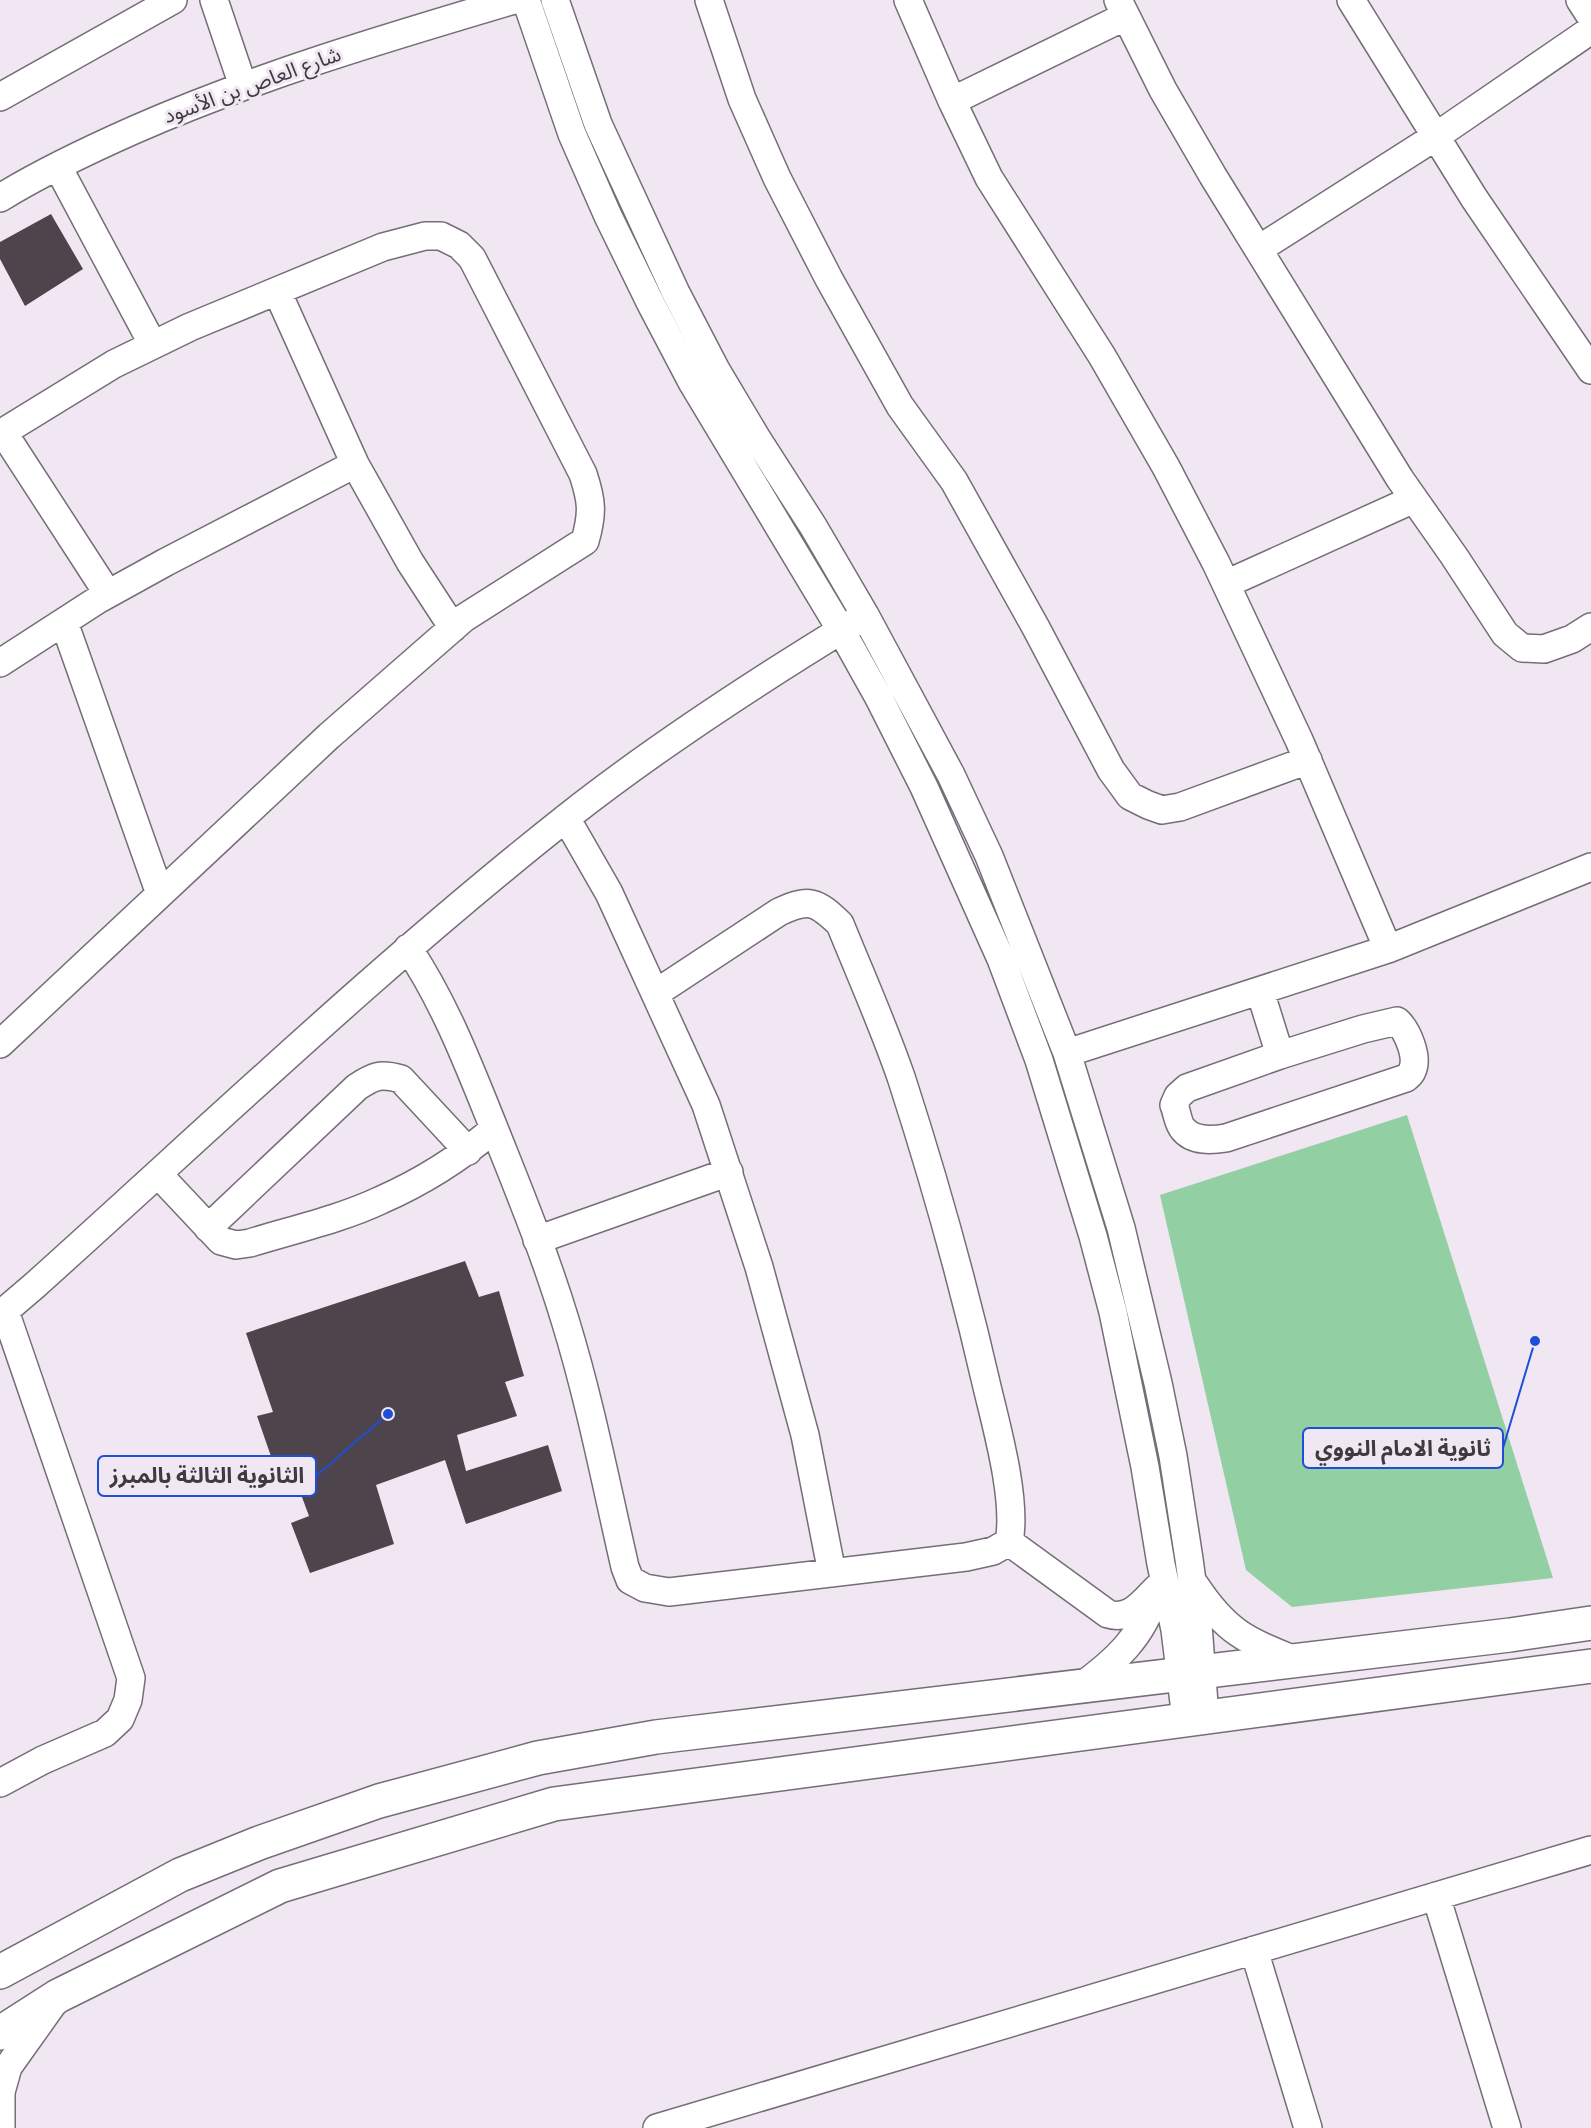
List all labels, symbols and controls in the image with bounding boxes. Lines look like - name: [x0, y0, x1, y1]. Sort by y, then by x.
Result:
- street label: شارع العاص بن الأسود: [159, 39, 345, 131]
- callout: ثانوية الامام النووي: [1303, 1428, 1503, 1468]
- text: ثانوية الامام النووي: [1315, 1433, 1491, 1466]
- callout: الثانوية الثالثة بالمبرز: [98, 1456, 316, 1496]
- text: الثانوية الثالثة بالمبرز: [109, 1460, 304, 1491]

